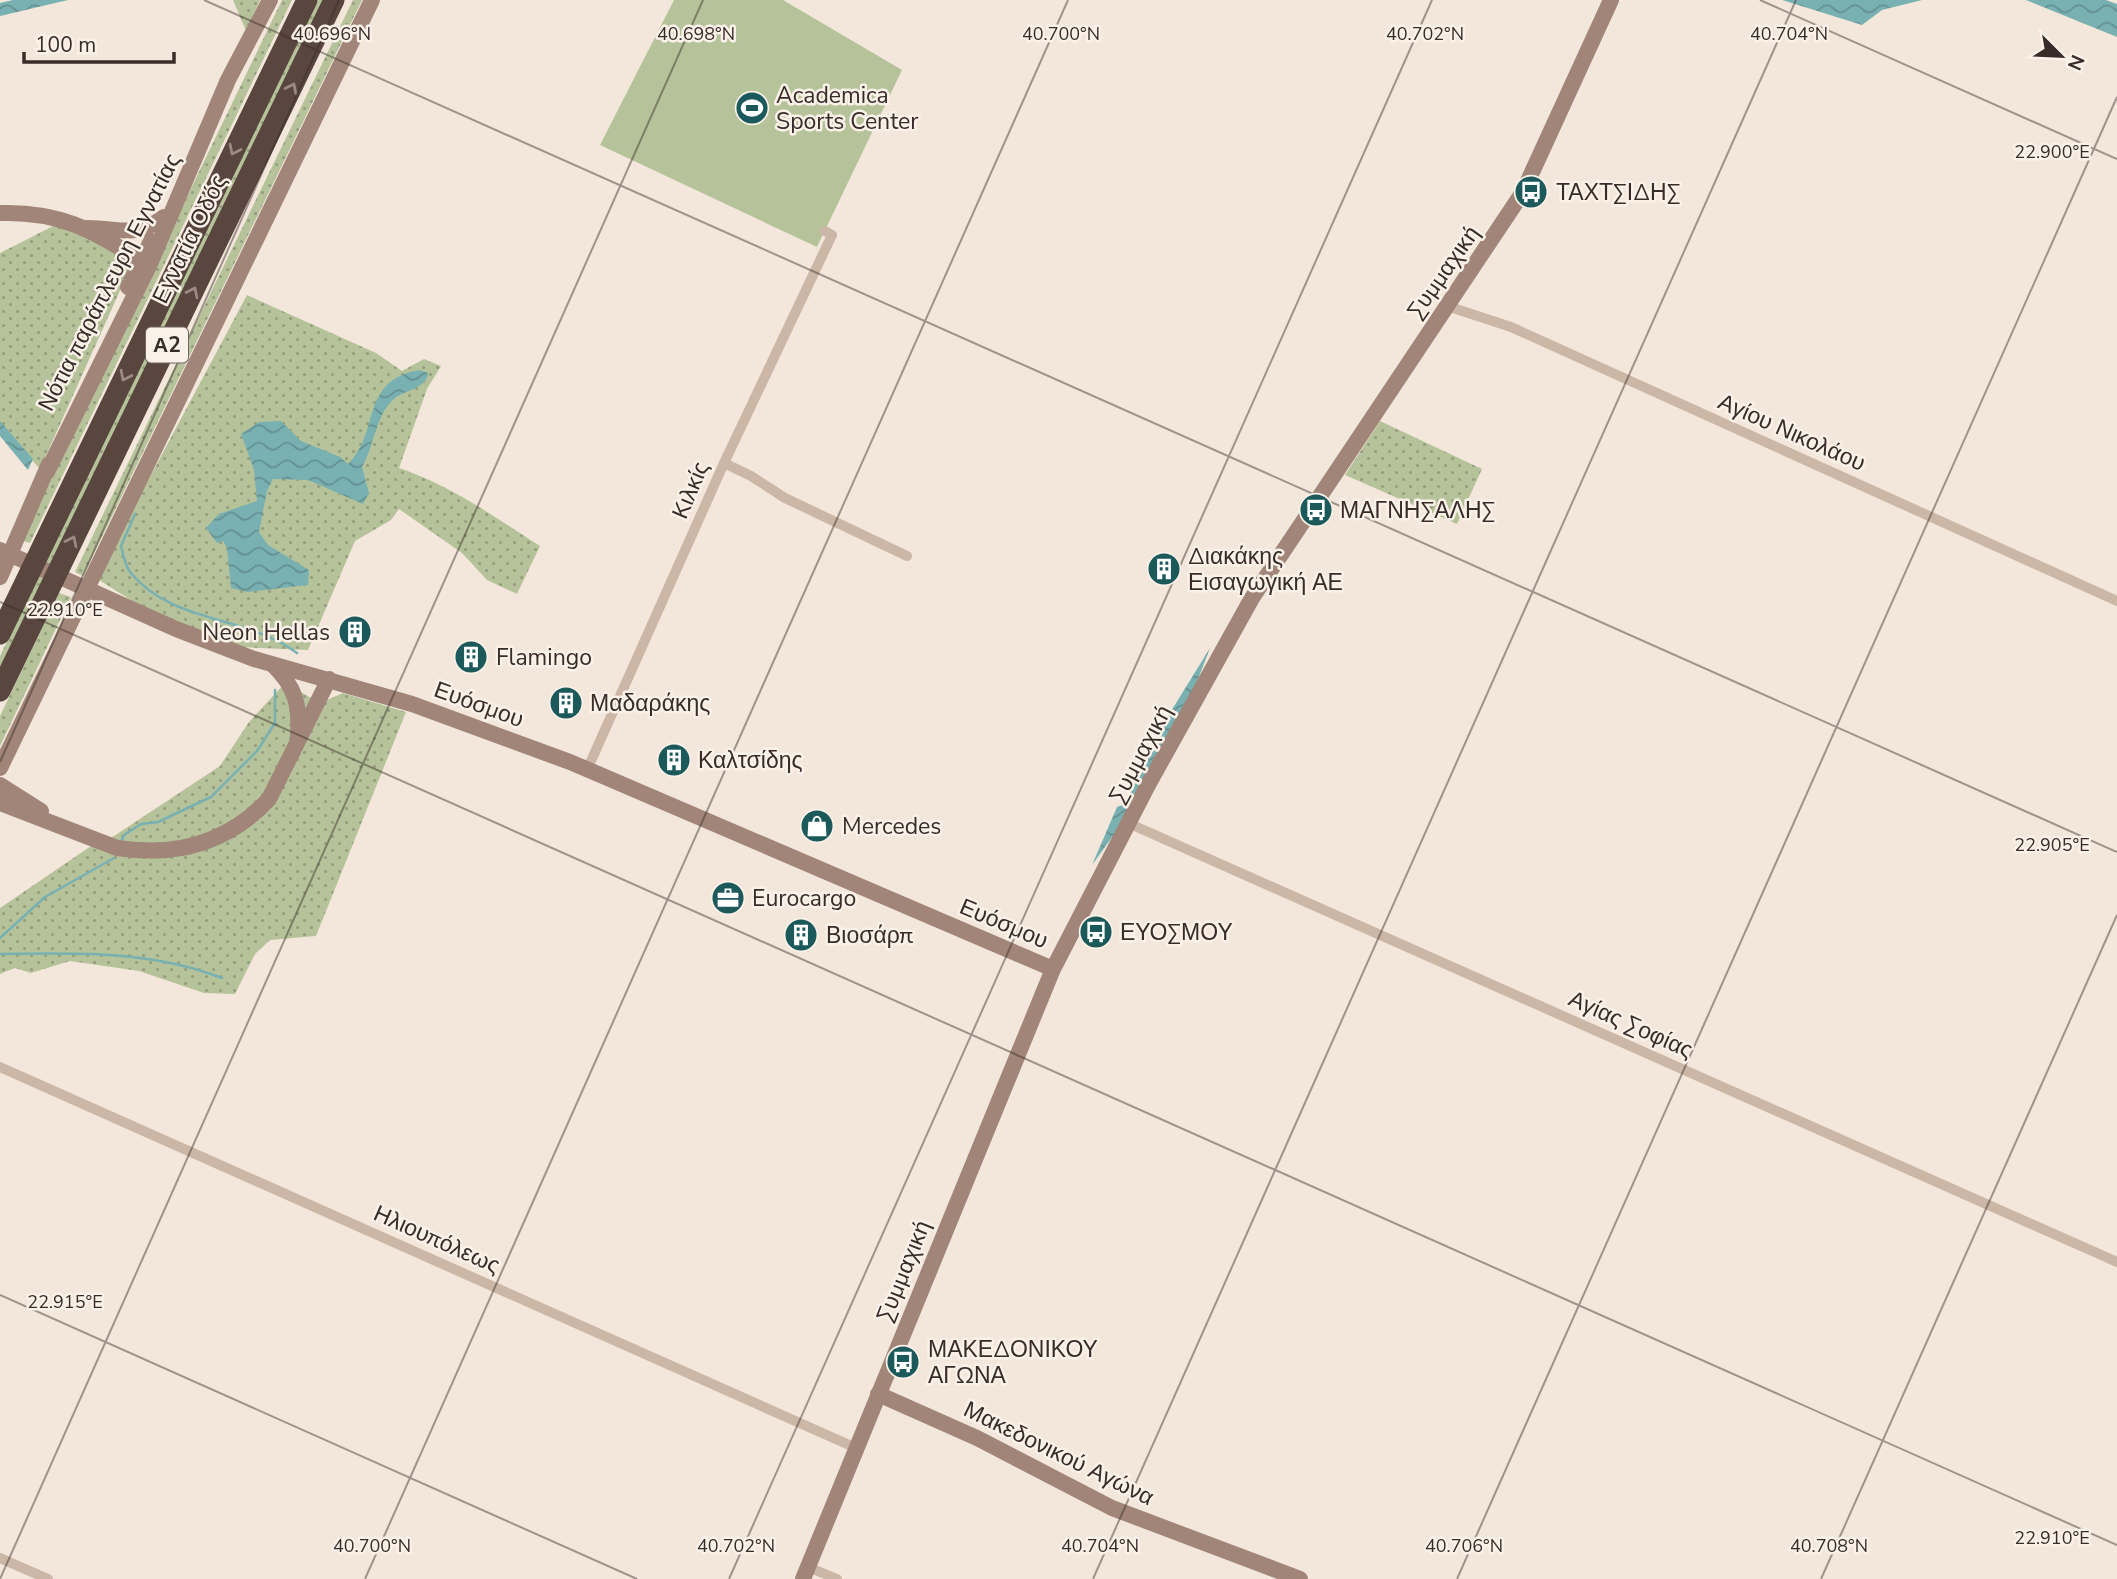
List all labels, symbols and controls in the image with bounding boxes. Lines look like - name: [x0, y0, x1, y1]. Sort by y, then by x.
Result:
- scale bar: [24, 21, 175, 65]
- north arrow: [2026, 21, 2096, 91]
- text: 40.696°N: [293, 22, 371, 46]
- text: 40.698°N: [657, 22, 735, 46]
- text: 40.700°N: [1022, 22, 1100, 46]
- text: 40.702°N: [1386, 22, 1464, 46]
- text: 40.704°N: [1750, 22, 1828, 46]
- text: 100 m: [35, 31, 96, 59]
- text: N: [2061, 51, 2090, 74]
- place label: Academica Sports Center: [776, 80, 919, 137]
- one-way arrow: [284, 83, 298, 95]
- sports icon: Academica Sports Center: [733, 89, 771, 127]
- text: 22.900°E: [2014, 140, 2090, 164]
- one-way arrow: [229, 143, 243, 155]
- street label: Νότια παράπλευρη Εγνατίας: [31, 148, 188, 416]
- street label: Εγνατία Οδός: [145, 170, 234, 309]
- bus stop icon: ΤΑΧΤΣΙΔΗΣ: [1512, 173, 1550, 211]
- place label: ΤΑΧΤΣΙΔΗΣ: [1556, 177, 1680, 208]
- street label: Συμμαχική: [1400, 220, 1487, 325]
- one-way arrow: [185, 287, 199, 299]
- road number: Α2: [146, 328, 188, 362]
- one-way arrow: [119, 369, 133, 382]
- street label: Αγίου Νικολάου: [1713, 386, 1870, 479]
- street label: Κιλκίς: [665, 457, 716, 524]
- bus stop icon: ΜΑΓΝΗΣΑΛΗΣ: [1297, 491, 1335, 529]
- place label: ΜΑΓΝΗΣΑΛΗΣ: [1340, 495, 1495, 526]
- one-way arrow: [64, 536, 78, 548]
- place label: Διακάκης Εισαγωγική ΑΕ: [1188, 541, 1343, 598]
- building icon: Διακάκης Εισαγωγική ΑΕ: [1145, 550, 1183, 588]
- text: 22.910°E: [27, 598, 103, 622]
- building icon: Neon Hellas: [336, 613, 374, 651]
- place label: Neon Hellas: [202, 617, 330, 648]
- building icon: Flamingo: [452, 638, 490, 676]
- place label: Flamingo: [496, 642, 592, 673]
- street label: Ευόσμου: [430, 674, 528, 735]
- building icon: Μαδαράκης: [547, 684, 585, 722]
- place label: Μαδαράκης: [590, 688, 710, 719]
- street label: Συμμαχική: [1102, 700, 1179, 809]
- building icon: Καλτσίδης: [655, 741, 693, 779]
- place label: Καλτσίδης: [698, 745, 803, 776]
- shop icon: Mercedes: [798, 807, 836, 845]
- place label: Mercedes: [842, 811, 941, 842]
- text: 22.905°E: [2014, 833, 2090, 857]
- office icon: Eurocargo: [709, 879, 747, 917]
- place label: Eurocargo: [752, 883, 856, 914]
- street label: Ευόσμου: [955, 891, 1053, 956]
- bus stop icon: ΕΥΟΣΜΟΥ: [1077, 913, 1115, 951]
- building icon: Βιοσάρπ: [782, 916, 820, 954]
- place label: ΕΥΟΣΜΟΥ: [1120, 917, 1233, 948]
- place label: Βιοσάρπ: [826, 920, 914, 951]
- street label: Αγίας Σοφίας: [1564, 983, 1698, 1066]
- street label: Ηλιουπόλεως: [369, 1198, 505, 1281]
- street label: Συμμαχική: [869, 1216, 938, 1327]
- text: 22.915°E: [27, 1290, 103, 1314]
- place label: ΜΑΚΕΔΟΝΙΚΟΥ ΑΓΩΝΑ: [928, 1334, 1098, 1391]
- bus stop icon: ΜΑΚΕΔΟΝΙΚΟΥ ΑΓΩΝΑ: [884, 1343, 922, 1381]
- street label: Μακεδονικού Αγώνα: [958, 1394, 1159, 1513]
- text: 22.910°E: [2014, 1526, 2090, 1550]
- text: 40.700°N: [333, 1534, 411, 1558]
- text: 40.702°N: [697, 1534, 775, 1558]
- text: 40.704°N: [1061, 1534, 1139, 1558]
- text: 40.706°N: [1425, 1534, 1503, 1558]
- text: 40.708°N: [1790, 1534, 1868, 1558]

